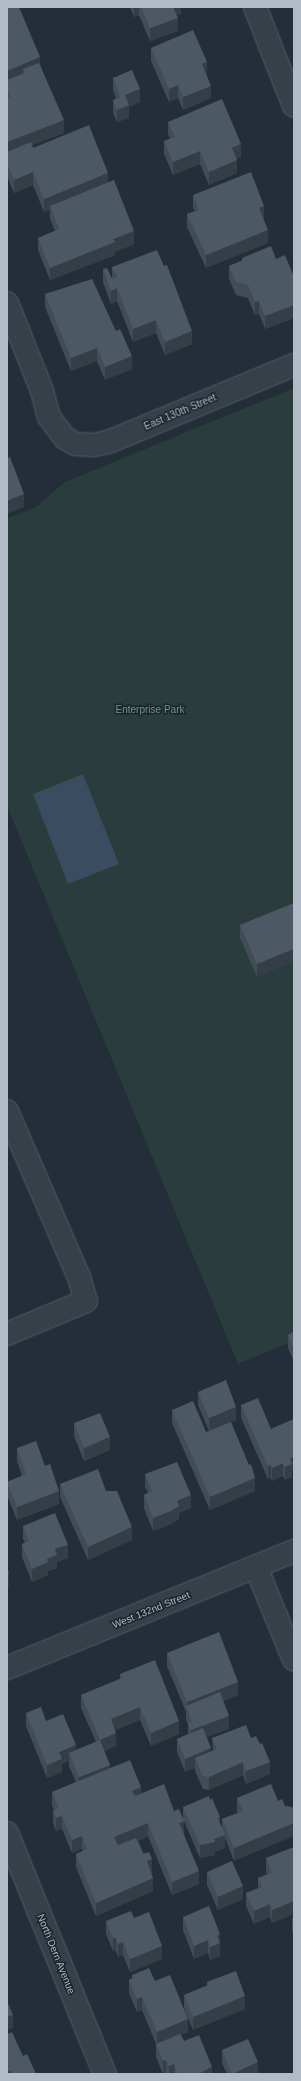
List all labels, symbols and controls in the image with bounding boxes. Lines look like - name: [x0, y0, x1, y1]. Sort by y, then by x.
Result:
- street label: East 130th Street: [142, 391, 218, 433]
- park label: Enterprise Park: [116, 704, 184, 716]
- street label: West 132nd Street: [110, 1589, 192, 1631]
- street label: North Dern Avenue: [34, 1912, 78, 1996]

